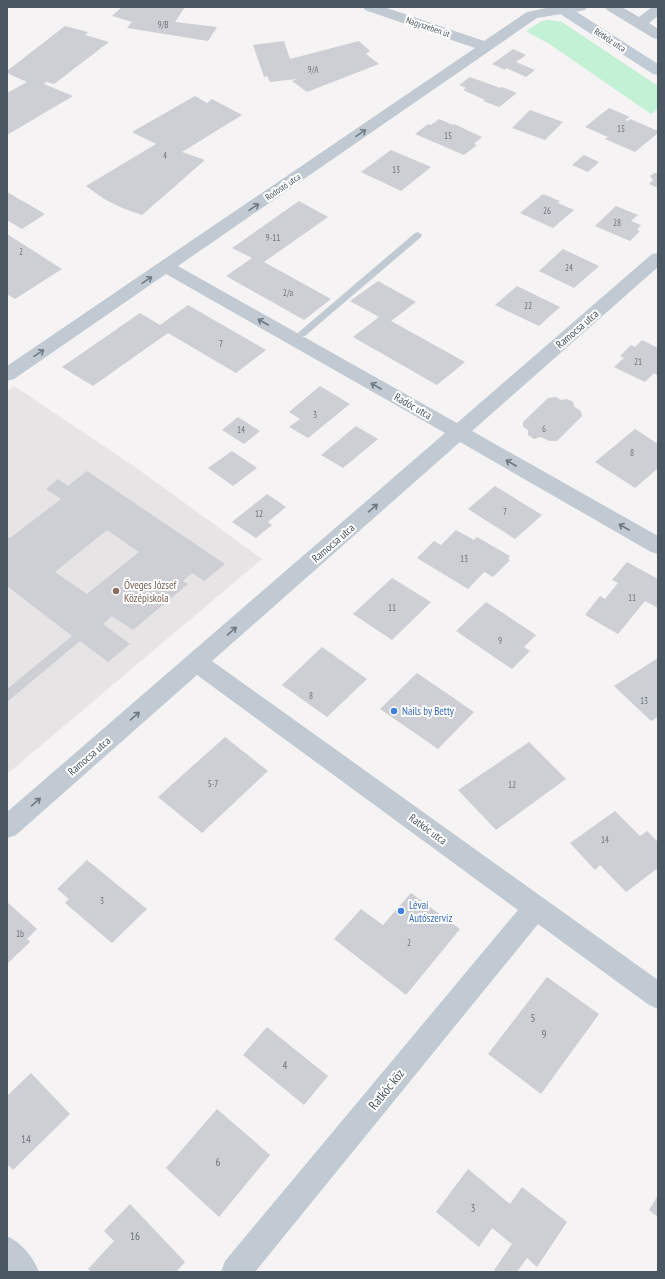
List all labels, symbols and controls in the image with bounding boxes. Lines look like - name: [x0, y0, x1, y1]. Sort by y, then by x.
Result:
- street label: Nagyszeben út: [405, 14, 452, 39]
- house number: 9/B: [158, 19, 168, 30]
- street label: Rétköz utca: [592, 25, 628, 54]
- house number: 9/A: [308, 64, 319, 75]
- house number: 15: [617, 123, 625, 134]
- one-way arrow: [356, 129, 367, 137]
- house number: 15: [444, 130, 452, 141]
- house number: 4: [163, 150, 167, 161]
- house number: 13: [392, 164, 400, 175]
- street label: Rodostó utca: [263, 171, 303, 202]
- one-way arrow: [248, 203, 259, 211]
- house number: 26: [543, 205, 551, 216]
- house number: 28: [613, 217, 621, 228]
- house number: 9-11: [266, 232, 280, 243]
- house number: 2: [19, 246, 23, 257]
- house number: 24: [565, 262, 573, 273]
- one-way arrow: [141, 276, 152, 284]
- house number: 2/a: [283, 287, 294, 298]
- house number: 22: [524, 300, 532, 311]
- street label: Ramocsa utca: [553, 307, 601, 351]
- one-way arrow: [258, 317, 270, 325]
- house number: 7: [219, 338, 223, 349]
- one-way arrow: [34, 349, 45, 357]
- house number: 21: [634, 356, 642, 367]
- one-way arrow: [371, 381, 383, 389]
- street label: Radóc utca: [392, 390, 434, 422]
- house number: 3: [313, 409, 317, 420]
- house number: 6: [542, 423, 546, 434]
- house number: 14: [237, 424, 245, 435]
- house number: 8: [630, 447, 634, 458]
- one-way arrow: [505, 458, 517, 466]
- one-way arrow: [367, 504, 378, 513]
- house number: 7: [503, 506, 507, 517]
- house number: 12: [255, 508, 263, 519]
- street label: Ramocsa utca: [309, 521, 357, 565]
- one-way arrow: [618, 523, 630, 531]
- house number: 13: [460, 553, 468, 564]
- place label: Öveges József Középiskola: [124, 578, 177, 605]
- marker: Öveges József Középiskola: [111, 586, 121, 596]
- house number: 11: [628, 592, 636, 603]
- house number: 11: [388, 602, 396, 613]
- one-way arrow: [227, 626, 238, 635]
- house number: 9: [498, 635, 502, 646]
- house number: 8: [309, 690, 313, 701]
- house number: 13: [640, 695, 648, 706]
- place label: Nails by Betty: [402, 704, 455, 718]
- marker: Nails by Betty: [389, 706, 399, 716]
- one-way arrow: [129, 712, 140, 721]
- street label: Ramocsa utca: [65, 734, 113, 778]
- house number: 5-7: [208, 778, 218, 789]
- house number: 12: [508, 779, 516, 790]
- one-way arrow: [31, 797, 42, 806]
- street label: Ratkóc utca: [406, 810, 450, 848]
- house number: 14: [601, 834, 609, 845]
- house number: 3: [100, 895, 104, 906]
- place label: Lévai Autószerviz: [409, 898, 452, 925]
- marker: Lévai Autószerviz: [396, 906, 406, 916]
- house number: 1b: [16, 928, 24, 939]
- house number: 2: [407, 937, 411, 948]
- house number: 5: [531, 1011, 536, 1025]
- house number: 9: [542, 1027, 547, 1041]
- house number: 4: [283, 1058, 288, 1072]
- street label: Ratkóc köz: [365, 1065, 408, 1113]
- house number: 14: [21, 1132, 31, 1146]
- house number: 6: [216, 1155, 221, 1169]
- house number: 3: [471, 1201, 476, 1215]
- house number: 16: [130, 1229, 140, 1243]

